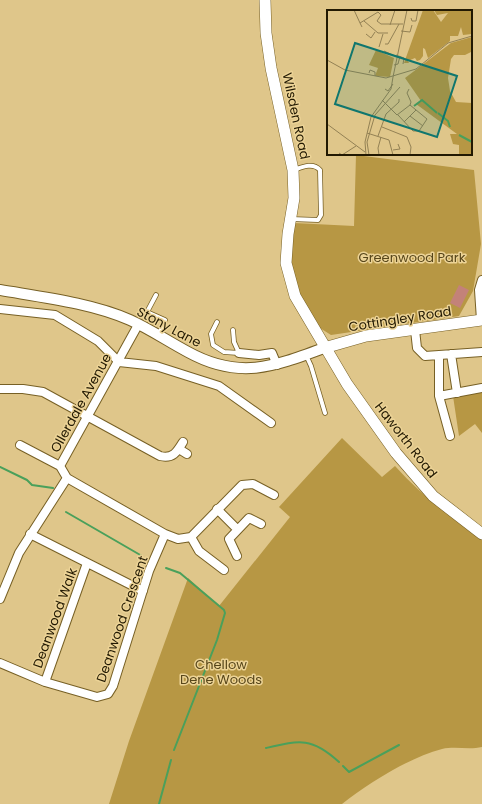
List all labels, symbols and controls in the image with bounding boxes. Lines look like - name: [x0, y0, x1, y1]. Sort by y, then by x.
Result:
- inset map: [327, 10, 472, 155]
- street label: Wilsden Road: [278, 71, 314, 161]
- park label: Greenwood Park: [359, 248, 466, 267]
- street label: Cottingley Road: [347, 301, 453, 337]
- street label: Stony Lane: [133, 302, 205, 352]
- street label: Ollerdale Avenue: [46, 350, 116, 456]
- street label: Haworth Road: [370, 398, 442, 482]
- street label: Deanwood Crescent: [91, 553, 153, 685]
- street label: Deanwood Walk: [28, 565, 82, 671]
- park label: Chellow Dene Woods: [180, 655, 262, 689]

